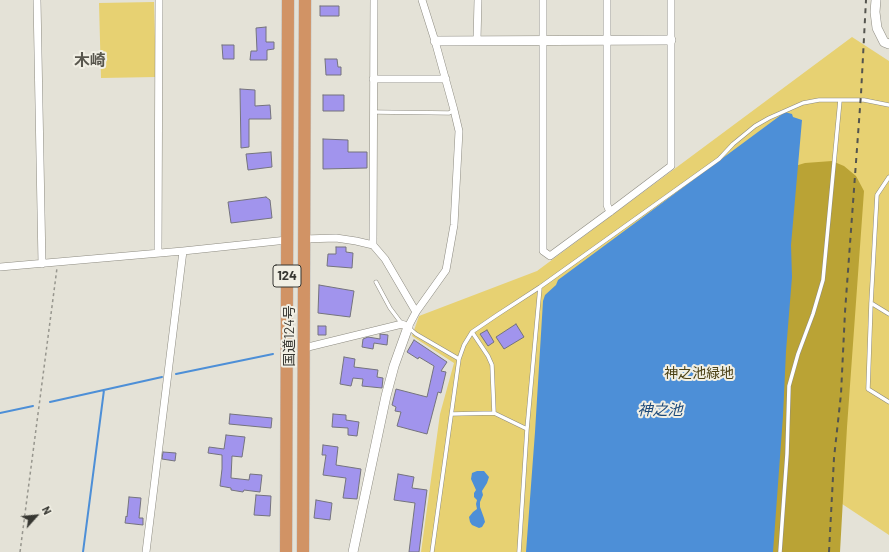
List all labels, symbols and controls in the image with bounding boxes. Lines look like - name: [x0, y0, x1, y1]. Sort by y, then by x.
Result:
- district label: 木崎: [74, 51, 106, 71]
- road number: 124: [273, 265, 301, 287]
- street label: 国道124号: [281, 305, 297, 367]
- park label: 神之池緑地: [664, 365, 734, 381]
- water label: 神之池: [638, 401, 682, 419]
- north arrow: [16, 496, 56, 536]
- text: N: [40, 504, 55, 517]

